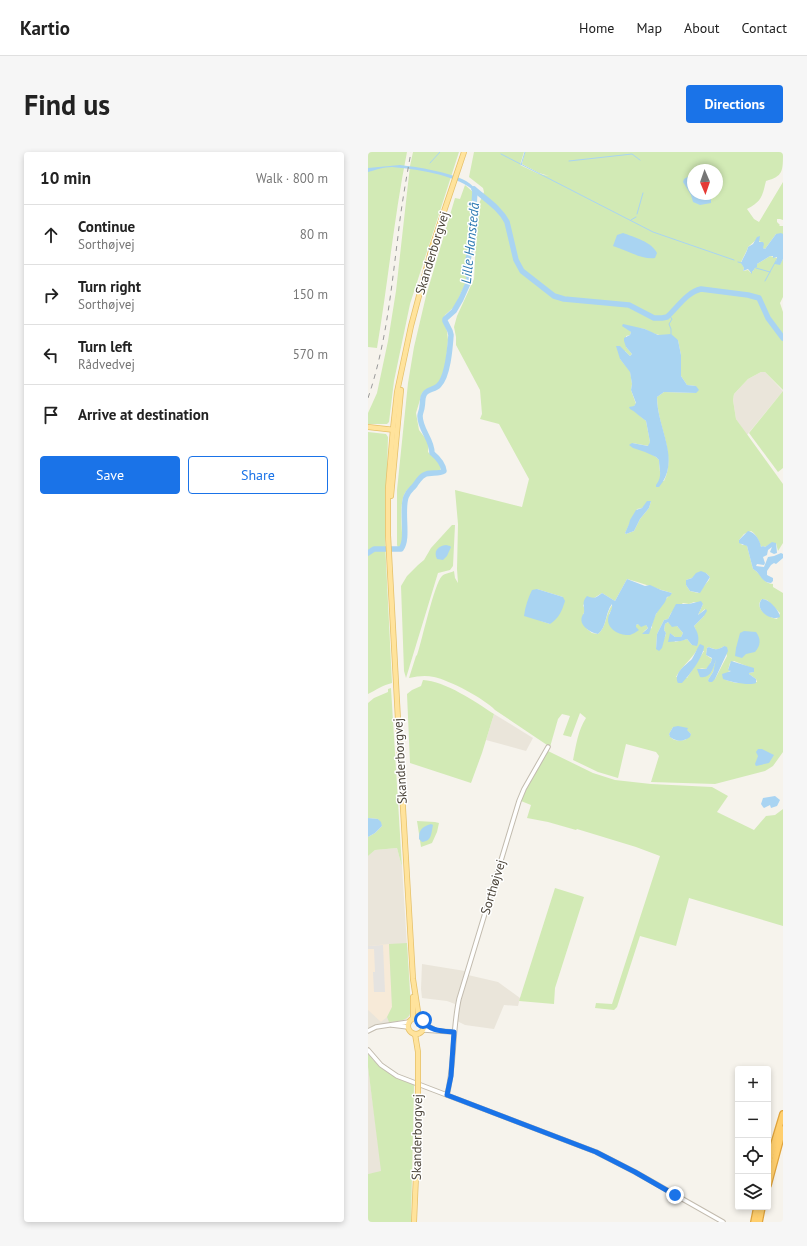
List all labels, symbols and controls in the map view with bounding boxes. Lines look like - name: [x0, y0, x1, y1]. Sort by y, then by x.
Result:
- text: Kartio: [20, 16, 70, 40]
- text: Home: [579, 19, 614, 37]
- text: Map: [636, 19, 662, 37]
- text: About: [684, 19, 720, 37]
- text: Contact: [742, 19, 787, 37]
- button: Directions: [686, 85, 783, 123]
- text: Find us: [24, 86, 110, 123]
- north arrow: [687, 164, 723, 200]
- text: 10 min: [40, 167, 91, 189]
- text: Walk · 800 m: [256, 170, 328, 187]
- water label: Lille Hanstedå: [457, 201, 483, 285]
- street label: Skanderborgvej: [411, 209, 453, 297]
- text: Continue: [78, 217, 135, 236]
- icon: ahead: [40, 224, 62, 246]
- text: 80 m: [300, 226, 328, 243]
- text: Sorthøjvej: [78, 236, 135, 253]
- text: Turn right: [78, 277, 141, 296]
- icon: right: [40, 284, 62, 306]
- text: 150 m: [293, 286, 328, 303]
- text: Sorthøjvej: [78, 296, 135, 313]
- text: Turn left: [78, 337, 132, 356]
- icon: left: [40, 344, 62, 366]
- text: 570 m: [293, 346, 328, 363]
- text: Rådvedvej: [78, 356, 135, 373]
- icon: arrive: [40, 404, 62, 426]
- text: Arrive at destination: [78, 405, 209, 424]
- button: Save: [40, 456, 180, 494]
- button: Share: [188, 456, 328, 494]
- street label: Skanderborgvej: [389, 717, 411, 805]
- street label: Sorthøjvej: [477, 857, 509, 917]
- route start: [414, 1011, 432, 1029]
- map controls: [735, 1066, 771, 1210]
- button: +: [735, 1066, 771, 1102]
- street label: Skanderborgvej: [408, 1094, 426, 1180]
- button: −: [735, 1102, 771, 1138]
- button: locate: [735, 1138, 771, 1174]
- button: layers: [735, 1174, 771, 1210]
- route end: [666, 1186, 684, 1204]

